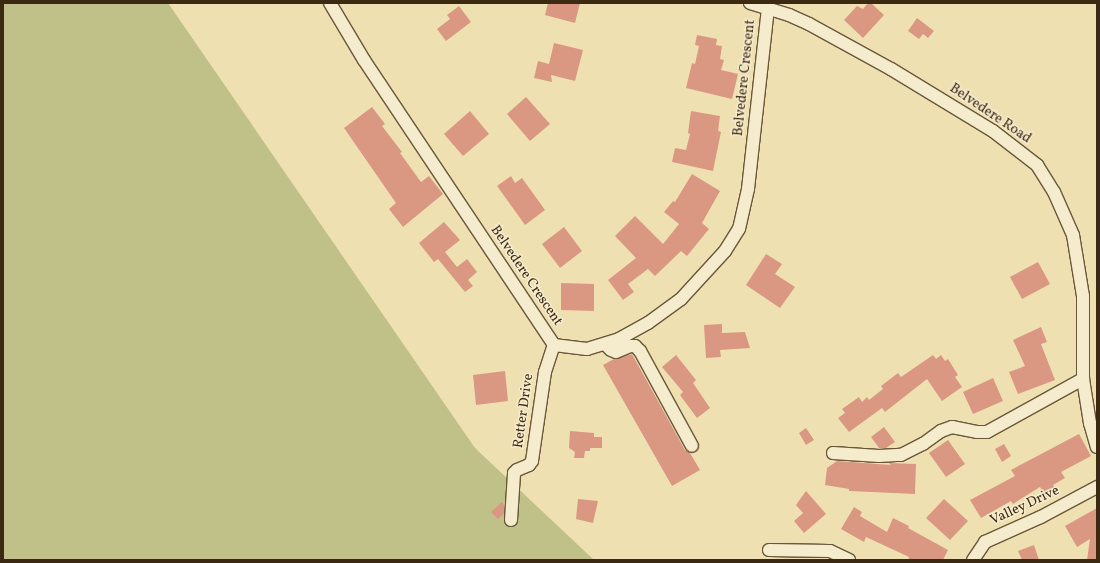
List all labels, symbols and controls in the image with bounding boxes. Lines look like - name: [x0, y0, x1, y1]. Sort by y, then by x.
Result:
- street label: Belvedere Crescent: [731, 19, 759, 137]
- street label: Belvedere Road: [946, 81, 1034, 147]
- street label: Belvedere Crescent: [486, 223, 566, 329]
- street label: Retter Drive: [510, 373, 538, 449]
- street label: Valley Drive: [988, 483, 1062, 529]

